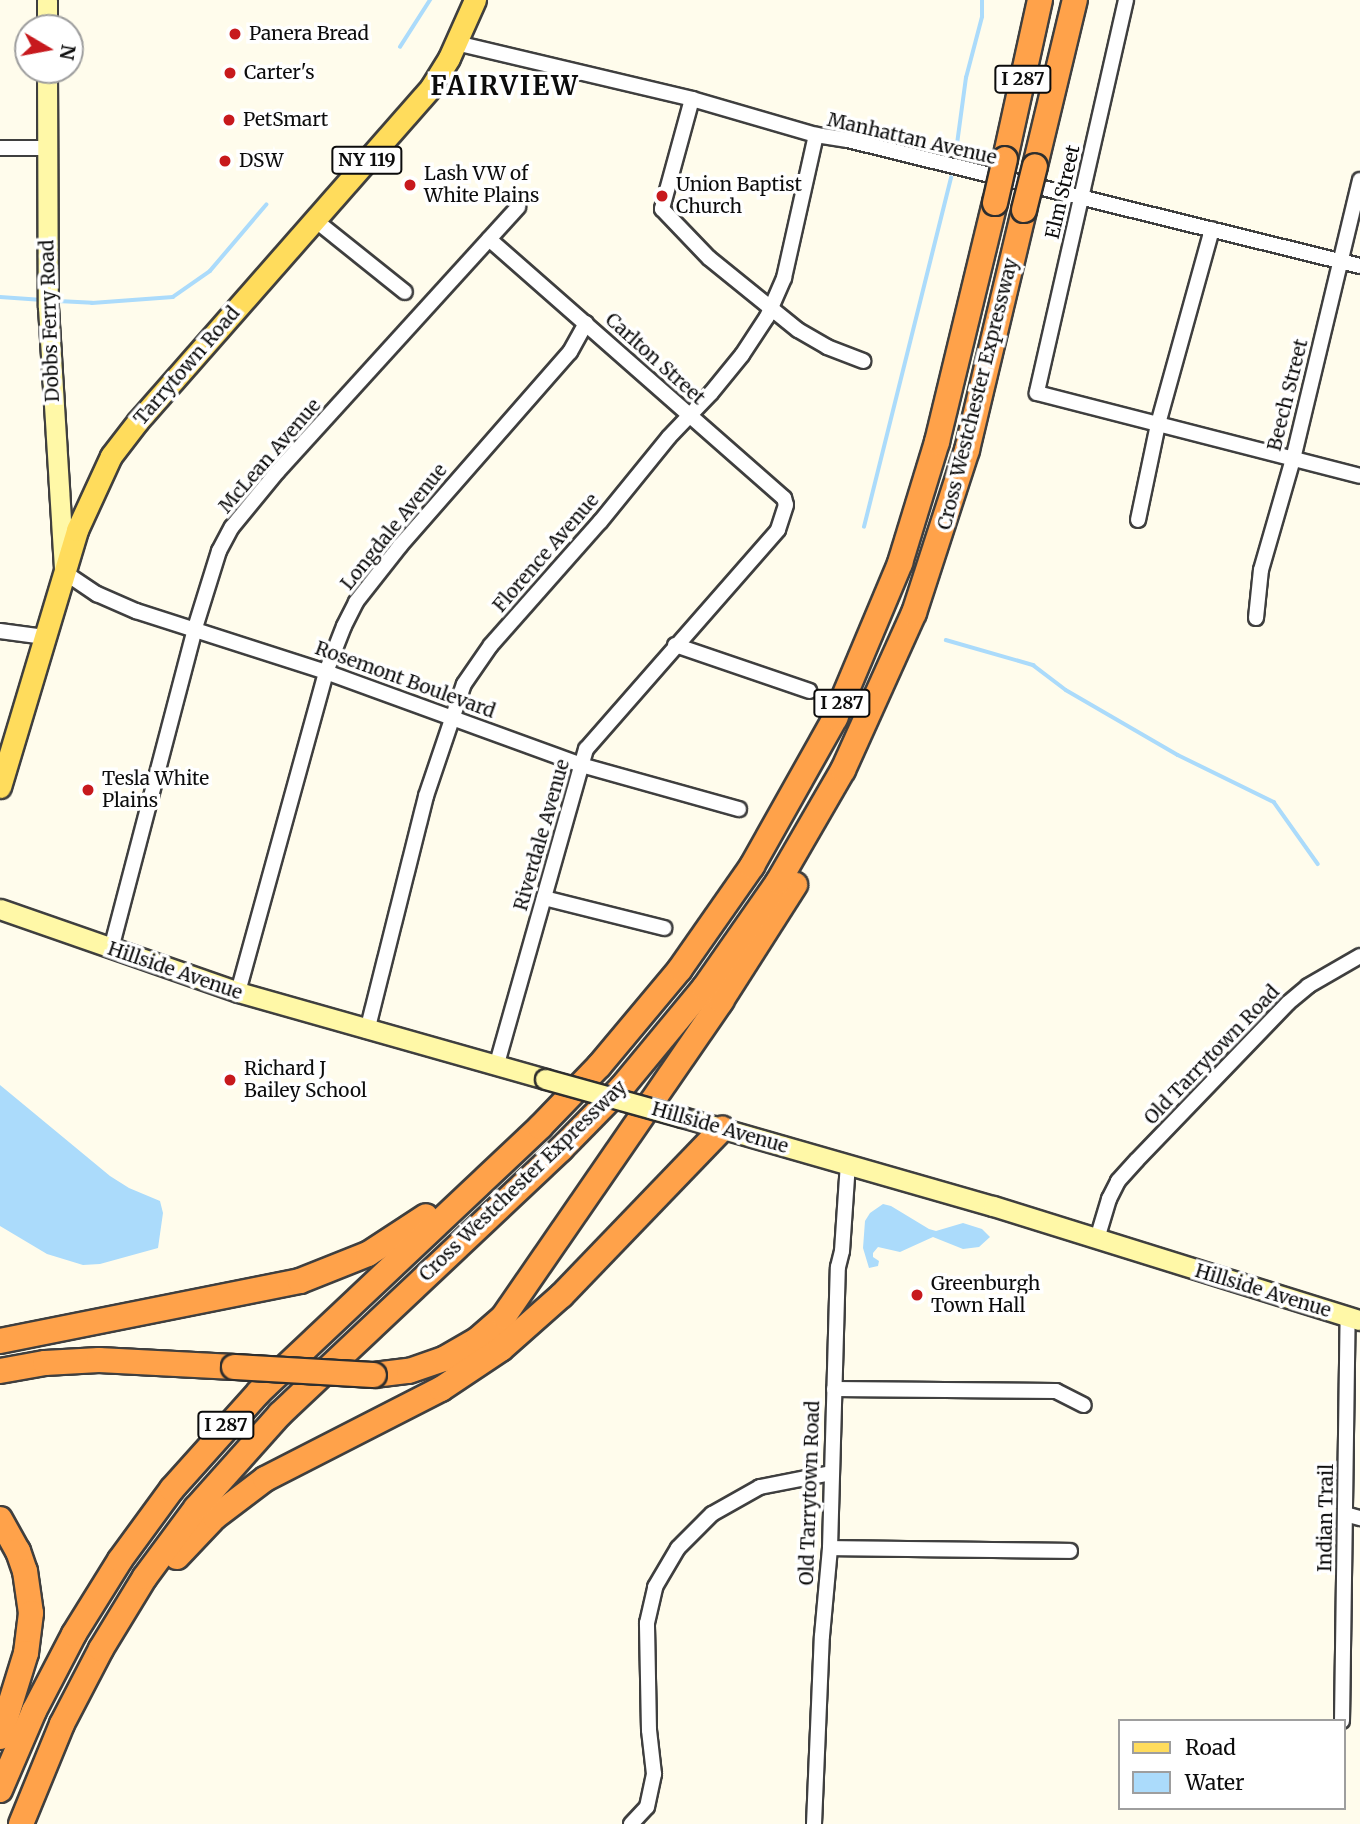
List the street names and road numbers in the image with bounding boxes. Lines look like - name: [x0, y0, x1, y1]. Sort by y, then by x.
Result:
- road number: I 287: [993, 64, 1053, 94]
- street label: Manhattan Avenue: [825, 108, 999, 170]
- street label: Elm Street: [1041, 143, 1085, 241]
- road number: NY 119: [330, 146, 404, 174]
- street label: Dobbs Ferry Road: [36, 239, 64, 403]
- street label: Cross Westchester Expressway: [933, 256, 1023, 532]
- street label: Tarrytown Road: [129, 302, 245, 430]
- street label: Carlton Street: [601, 308, 709, 410]
- street label: Beech Street: [1263, 337, 1313, 453]
- street label: McLean Avenue: [214, 394, 326, 518]
- street label: Longdale Avenue: [336, 459, 452, 595]
- street label: Florence Avenue: [488, 489, 604, 617]
- street label: Rosemont Boulevard: [312, 637, 498, 723]
- road number: I 287: [812, 688, 872, 718]
- street label: Riverdale Avenue: [509, 757, 575, 913]
- street label: Hillside Avenue: [105, 937, 245, 1005]
- street label: Old Tarrytown Road: [1140, 981, 1284, 1129]
- street label: Cross Westchester Expressway: [415, 1076, 631, 1286]
- street label: Hillside Avenue: [649, 1098, 791, 1158]
- street label: Hillside Avenue: [1192, 1259, 1334, 1323]
- street label: Old Tarrytown Road: [795, 1400, 825, 1586]
- road number: I 287: [196, 1410, 256, 1440]
- street label: Indian Trail: [1314, 1464, 1338, 1572]

